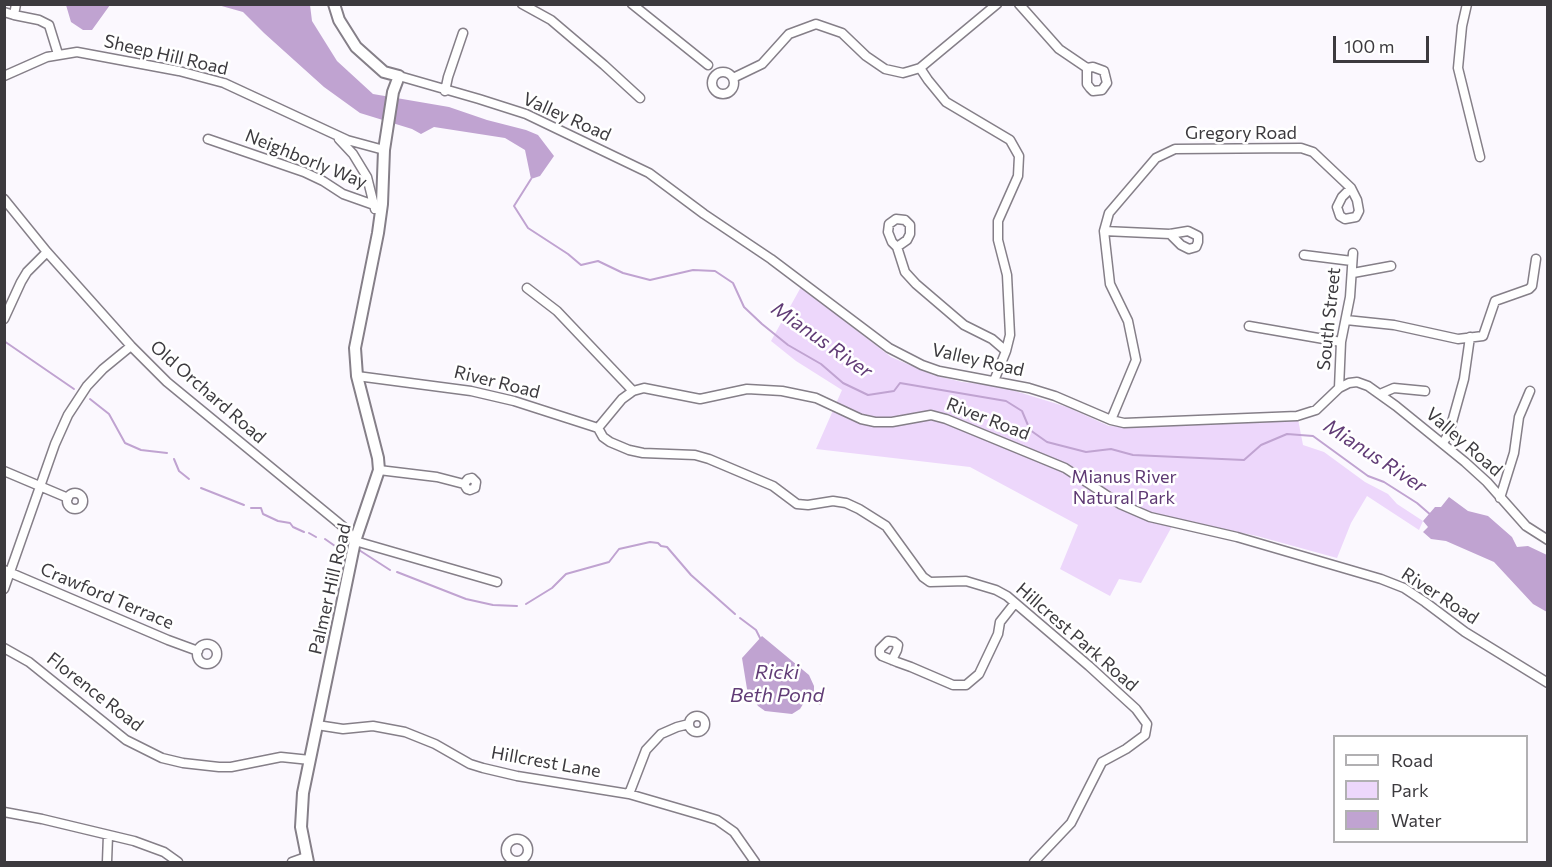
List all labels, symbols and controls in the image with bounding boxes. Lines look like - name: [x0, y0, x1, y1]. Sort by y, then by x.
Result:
- scale bar: [1336, 24, 1432, 62]
- street label: Sheep Hill Road: [102, 30, 230, 80]
- text: 100 m: [1344, 35, 1394, 57]
- street label: Valley Road: [520, 88, 614, 146]
- street label: Gregory Road: [1185, 122, 1297, 144]
- street label: Neighborly Way: [242, 125, 370, 193]
- street label: South Street: [1313, 266, 1345, 372]
- water label: Mianus River: [767, 296, 877, 384]
- street label: Old Orchard Road: [146, 336, 270, 448]
- street label: Valley Road: [930, 339, 1026, 381]
- street label: River Road: [452, 361, 542, 403]
- street label: River Road: [943, 393, 1033, 445]
- street label: Valley Road: [1421, 403, 1507, 481]
- water label: Mianus River: [1319, 414, 1431, 498]
- park label: Mianus River Natural Park: [1071, 466, 1177, 508]
- street label: Palmer Hill Road: [304, 521, 356, 657]
- street label: Crawford Terrace: [37, 558, 177, 634]
- street label: River Road: [1397, 563, 1483, 629]
- street label: Hillcrest Park Road: [1012, 578, 1142, 696]
- street label: Florence Road: [43, 648, 147, 736]
- water label: Ricki Beth Pond: [730, 660, 824, 707]
- legend: [1333, 735, 1528, 843]
- street label: Hillcrest Lane: [489, 742, 603, 782]
- text: Road: [1391, 749, 1433, 771]
- text: Park: [1391, 779, 1429, 801]
- text: Water: [1391, 809, 1442, 831]

